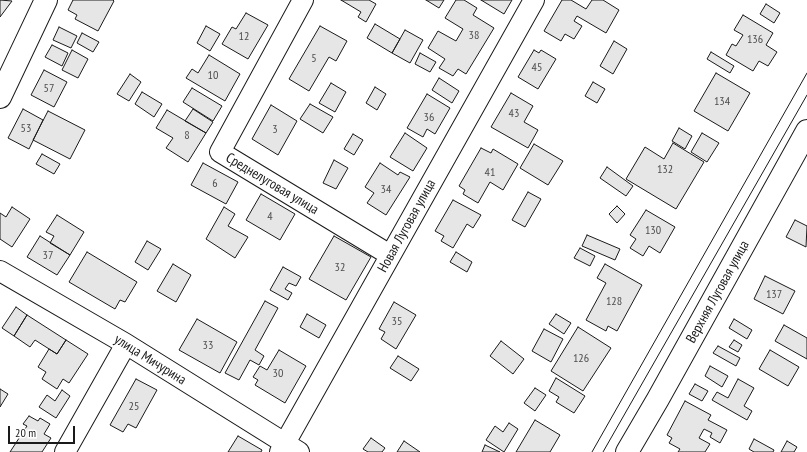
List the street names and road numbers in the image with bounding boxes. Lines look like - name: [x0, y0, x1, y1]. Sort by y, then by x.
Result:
- street label: Среднелуговая улица: [223, 150, 321, 218]
- street label: Новая Луговая улица: [374, 177, 440, 275]
- street label: Верхняя Луговая улица: [683, 238, 753, 346]
- street label: улица Мичурина: [111, 331, 189, 389]

